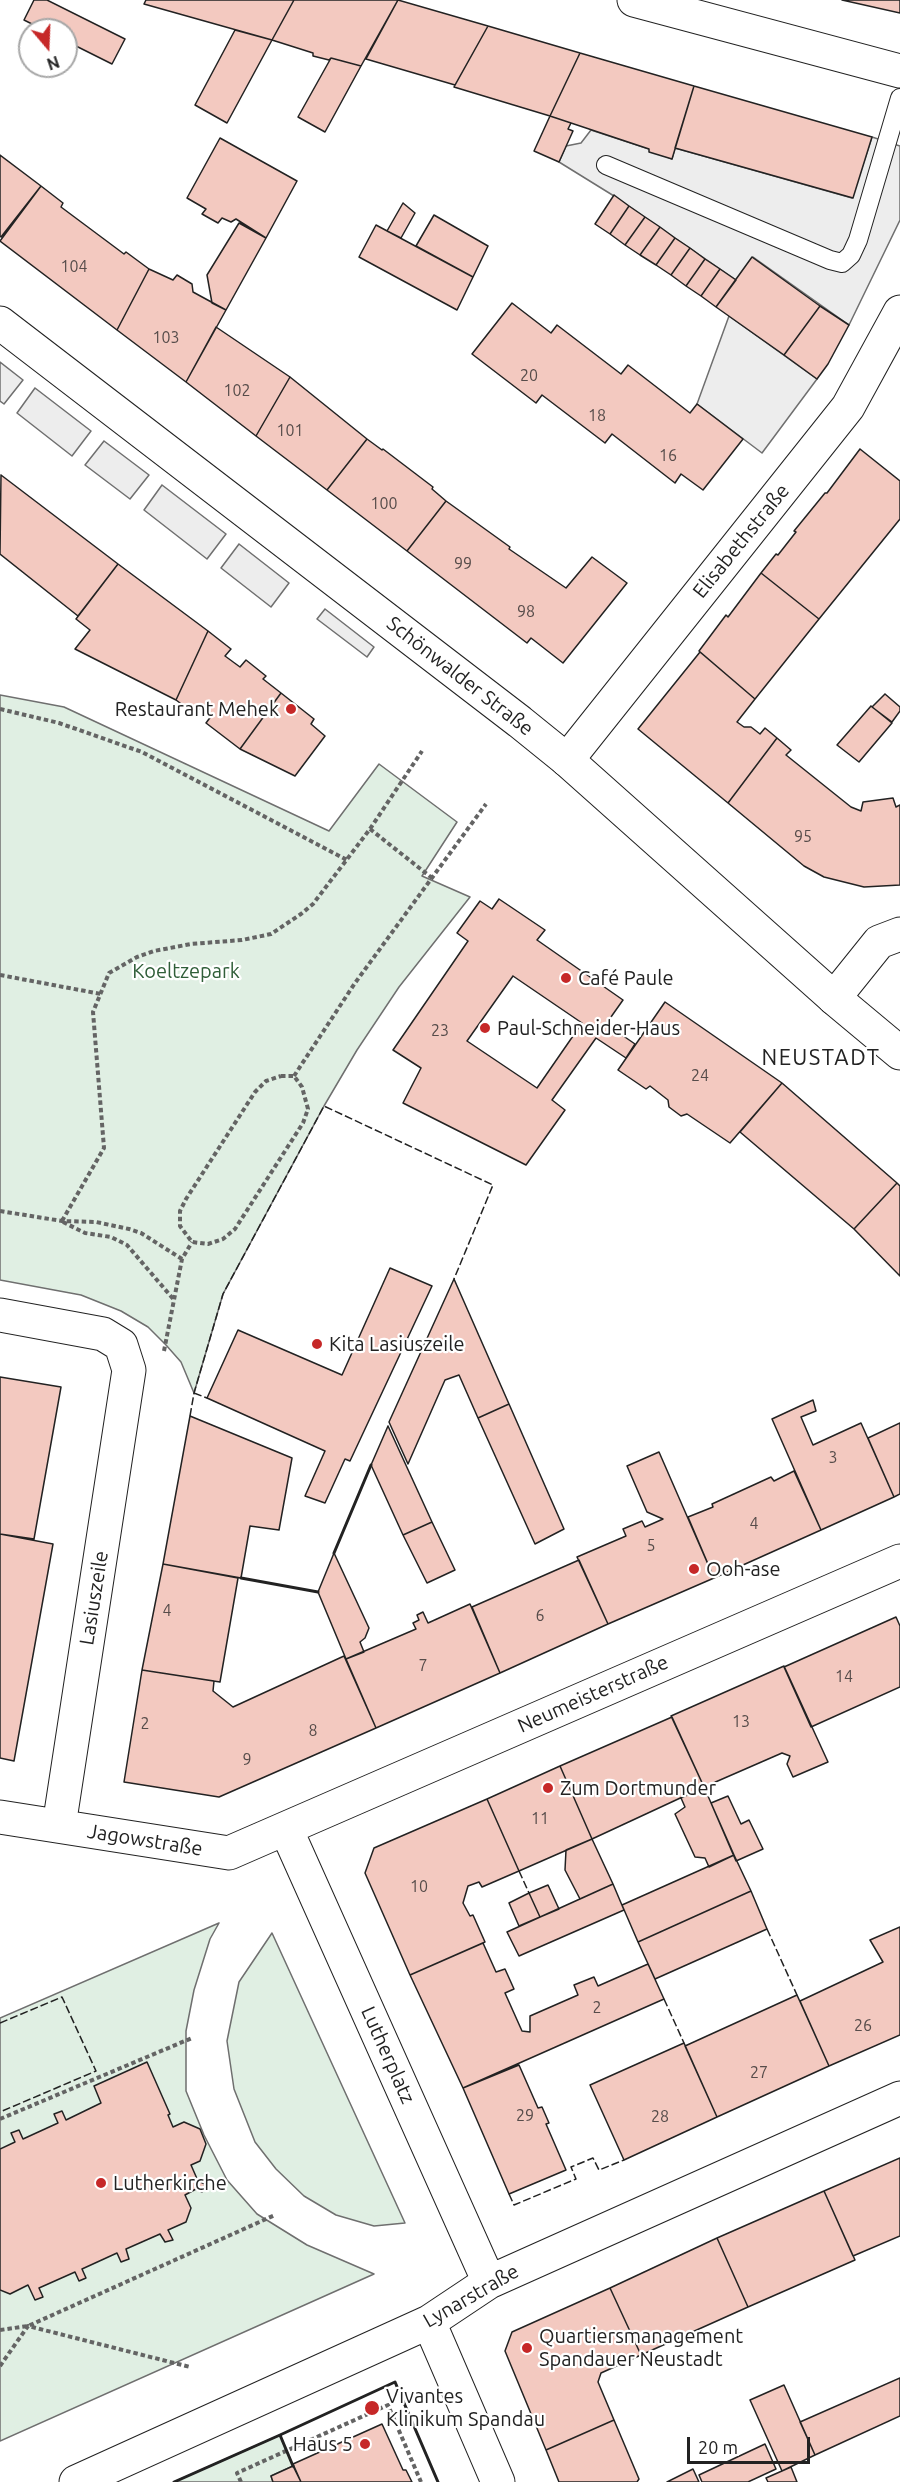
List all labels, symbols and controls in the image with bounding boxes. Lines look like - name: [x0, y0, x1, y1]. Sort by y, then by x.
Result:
- north arrow: [18, 18, 78, 78]
- text: N: [45, 53, 62, 74]
- house number: 104: [60, 257, 88, 277]
- house number: 103: [152, 328, 180, 348]
- house number: 20: [520, 366, 538, 386]
- house number: 102: [223, 381, 251, 401]
- house number: 18: [588, 406, 606, 426]
- house number: 101: [276, 421, 304, 441]
- house number: 16: [659, 446, 677, 466]
- street label: Elisabethstraße: [688, 479, 794, 603]
- house number: 100: [370, 494, 398, 514]
- house number: 99: [454, 554, 472, 574]
- house number: 98: [517, 602, 535, 622]
- street label: Schönwalder Straße: [382, 611, 538, 741]
- place label: Restaurant Mehek: [115, 697, 279, 721]
- marker: Restaurant Mehek: [284, 702, 298, 716]
- house number: 95: [794, 827, 812, 847]
- park label: Koeltzepark: [132, 959, 240, 983]
- place label: Café Paule: [578, 966, 674, 990]
- marker: Café Paule: [559, 971, 573, 985]
- place label: Paul-Schneider-Haus: [497, 1016, 680, 1040]
- house number: 23: [431, 1021, 449, 1041]
- marker: Paul-Schneider-Haus: [478, 1021, 492, 1035]
- district label: NEUSTADT: [761, 1045, 881, 1071]
- house number: 24: [691, 1066, 709, 1086]
- place label: Kita Lasiuszeile: [329, 1332, 464, 1356]
- marker: Kita Lasiuszeile: [310, 1337, 324, 1351]
- house number: 3: [828, 1448, 838, 1468]
- house number: 4: [749, 1514, 759, 1534]
- house number: 5: [646, 1536, 656, 1556]
- street label: Lasiuszeile: [75, 1549, 113, 1647]
- place label: Ooh-ase: [706, 1557, 780, 1581]
- marker: Ooh-ase: [687, 1562, 701, 1576]
- house number: 4: [162, 1601, 172, 1621]
- house number: 6: [535, 1606, 545, 1626]
- street label: Neumeisterstraße: [514, 1650, 672, 1738]
- house number: 7: [418, 1656, 428, 1676]
- house number: 14: [835, 1667, 853, 1687]
- house number: 13: [732, 1712, 750, 1732]
- house number: 2: [140, 1714, 150, 1734]
- house number: 8: [308, 1721, 318, 1741]
- house number: 9: [242, 1750, 252, 1770]
- place label: Zum Dortmunder: [560, 1776, 716, 1800]
- marker: Zum Dortmunder: [541, 1781, 555, 1795]
- house number: 11: [531, 1809, 549, 1829]
- street label: Jagowstraße: [86, 1819, 204, 1861]
- house number: 10: [410, 1877, 428, 1897]
- house number: 2: [592, 1998, 602, 2018]
- street label: Lutherplatz: [356, 2003, 420, 2107]
- house number: 26: [854, 2016, 872, 2036]
- house number: 27: [750, 2063, 768, 2083]
- house number: 29: [516, 2106, 534, 2126]
- house number: 28: [651, 2107, 669, 2127]
- place label: Lutherkirche: [113, 2171, 227, 2195]
- marker: Lutherkirche: [94, 2176, 108, 2190]
- street label: Lynarstraße: [419, 2259, 523, 2333]
- place label: Quartiersmanagement Spandauer Neustadt: [539, 2324, 743, 2371]
- marker: Quartiersmanagement Spandauer Neustadt: [520, 2341, 534, 2355]
- place label: Vivantes Klinikum Spandau: [386, 2384, 545, 2431]
- marker: Vivantes Klinikum Spandau: [363, 2399, 381, 2417]
- scale bar: [690, 2425, 813, 2463]
- place label: Haus 5: [293, 2432, 353, 2456]
- marker: Haus 5: [358, 2437, 372, 2451]
- text: 20 m: [698, 2437, 738, 2457]

